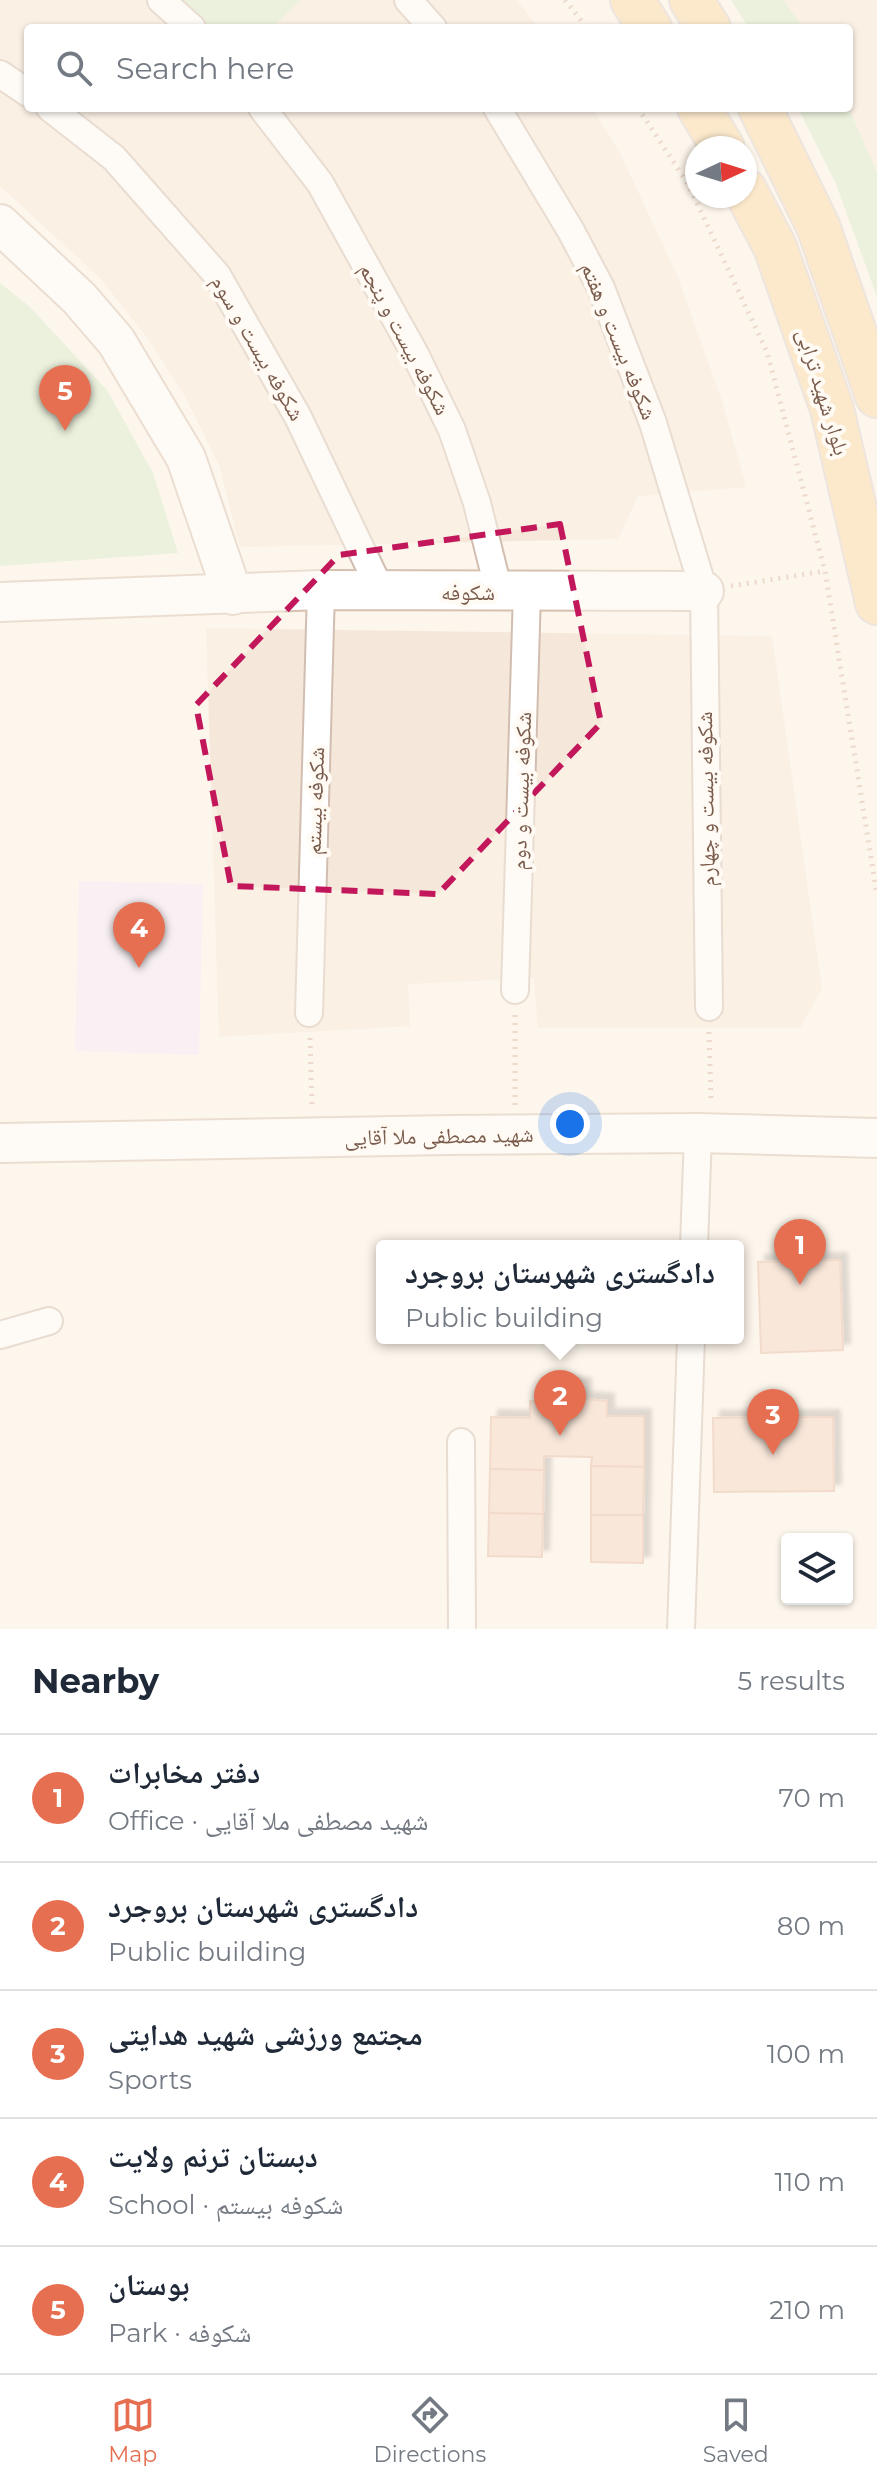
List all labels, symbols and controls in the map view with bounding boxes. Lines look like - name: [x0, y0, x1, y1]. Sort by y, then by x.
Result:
- search box: [24, 24, 853, 112]
- icon: search: [52, 46, 96, 90]
- text: Search here: [116, 50, 294, 87]
- north arrow: [685, 136, 757, 208]
- street label: شکوفه بیست و پنجم: [353, 258, 456, 420]
- street label: شکوفه بیست و هفتم: [574, 258, 663, 424]
- street label: شکوفه بیست و سوم: [205, 270, 311, 426]
- street label: بلوار شهید ترابی: [791, 325, 855, 459]
- pin: 5: [39, 365, 91, 431]
- street label: شکوفه: [441, 579, 495, 606]
- street label: شکوفه بیست و دوم: [505, 711, 538, 871]
- street label: شکوفه بیست و چهارم: [691, 711, 722, 887]
- street label: شکوفه بیستم: [300, 747, 331, 855]
- pin: 4: [113, 902, 165, 968]
- your location: [550, 1104, 590, 1144]
- street label: شهید مصطفی ملا آقایی: [344, 1121, 534, 1151]
- pin: 1: [774, 1219, 826, 1285]
- popup: [376, 1240, 744, 1344]
- text: دادگستری شهرستان بروجرد: [405, 1254, 715, 1291]
- text: Public building: [405, 1302, 603, 1334]
- pin: 2: [534, 1370, 586, 1436]
- pin: 3: [747, 1389, 799, 1455]
- map controls: [781, 1533, 853, 1605]
- button: layers: [781, 1533, 853, 1605]
- text: Nearby: [32, 1660, 159, 1702]
- text: 5 results: [738, 1665, 845, 1697]
- text: دفتر مخابرات: [108, 1754, 260, 1791]
- text: 1: [53, 1782, 63, 1814]
- text: 70 m: [779, 1782, 845, 1814]
- text: Office · شهید مصطفی ملا آقایی: [108, 1805, 428, 1837]
- text: دادگستری شهرستان بروجرد: [108, 1888, 418, 1925]
- text: 2: [50, 1910, 66, 1942]
- text: 80 m: [777, 1910, 845, 1942]
- text: Public building: [108, 1936, 306, 1968]
- text: مجتمع ورزشی شهید هدایتی: [108, 2016, 423, 2053]
- text: 3: [50, 2038, 66, 2070]
- text: 100 m: [767, 2038, 845, 2070]
- text: Sports: [108, 2064, 192, 2096]
- text: دبستان ترنم ولایت: [108, 2138, 318, 2175]
- text: 4: [49, 2166, 67, 2198]
- text: 110 m: [775, 2166, 845, 2198]
- text: School · شکوفه بیستم: [108, 2189, 343, 2221]
- text: بوستان: [108, 2266, 189, 2303]
- text: 5: [50, 2294, 66, 2326]
- text: 210 m: [769, 2294, 845, 2326]
- text: Park · شکوفه: [108, 2317, 251, 2349]
- tab: Map: [108, 2393, 157, 2468]
- tab: Directions: [374, 2393, 486, 2468]
- tab: Saved: [703, 2393, 769, 2468]

